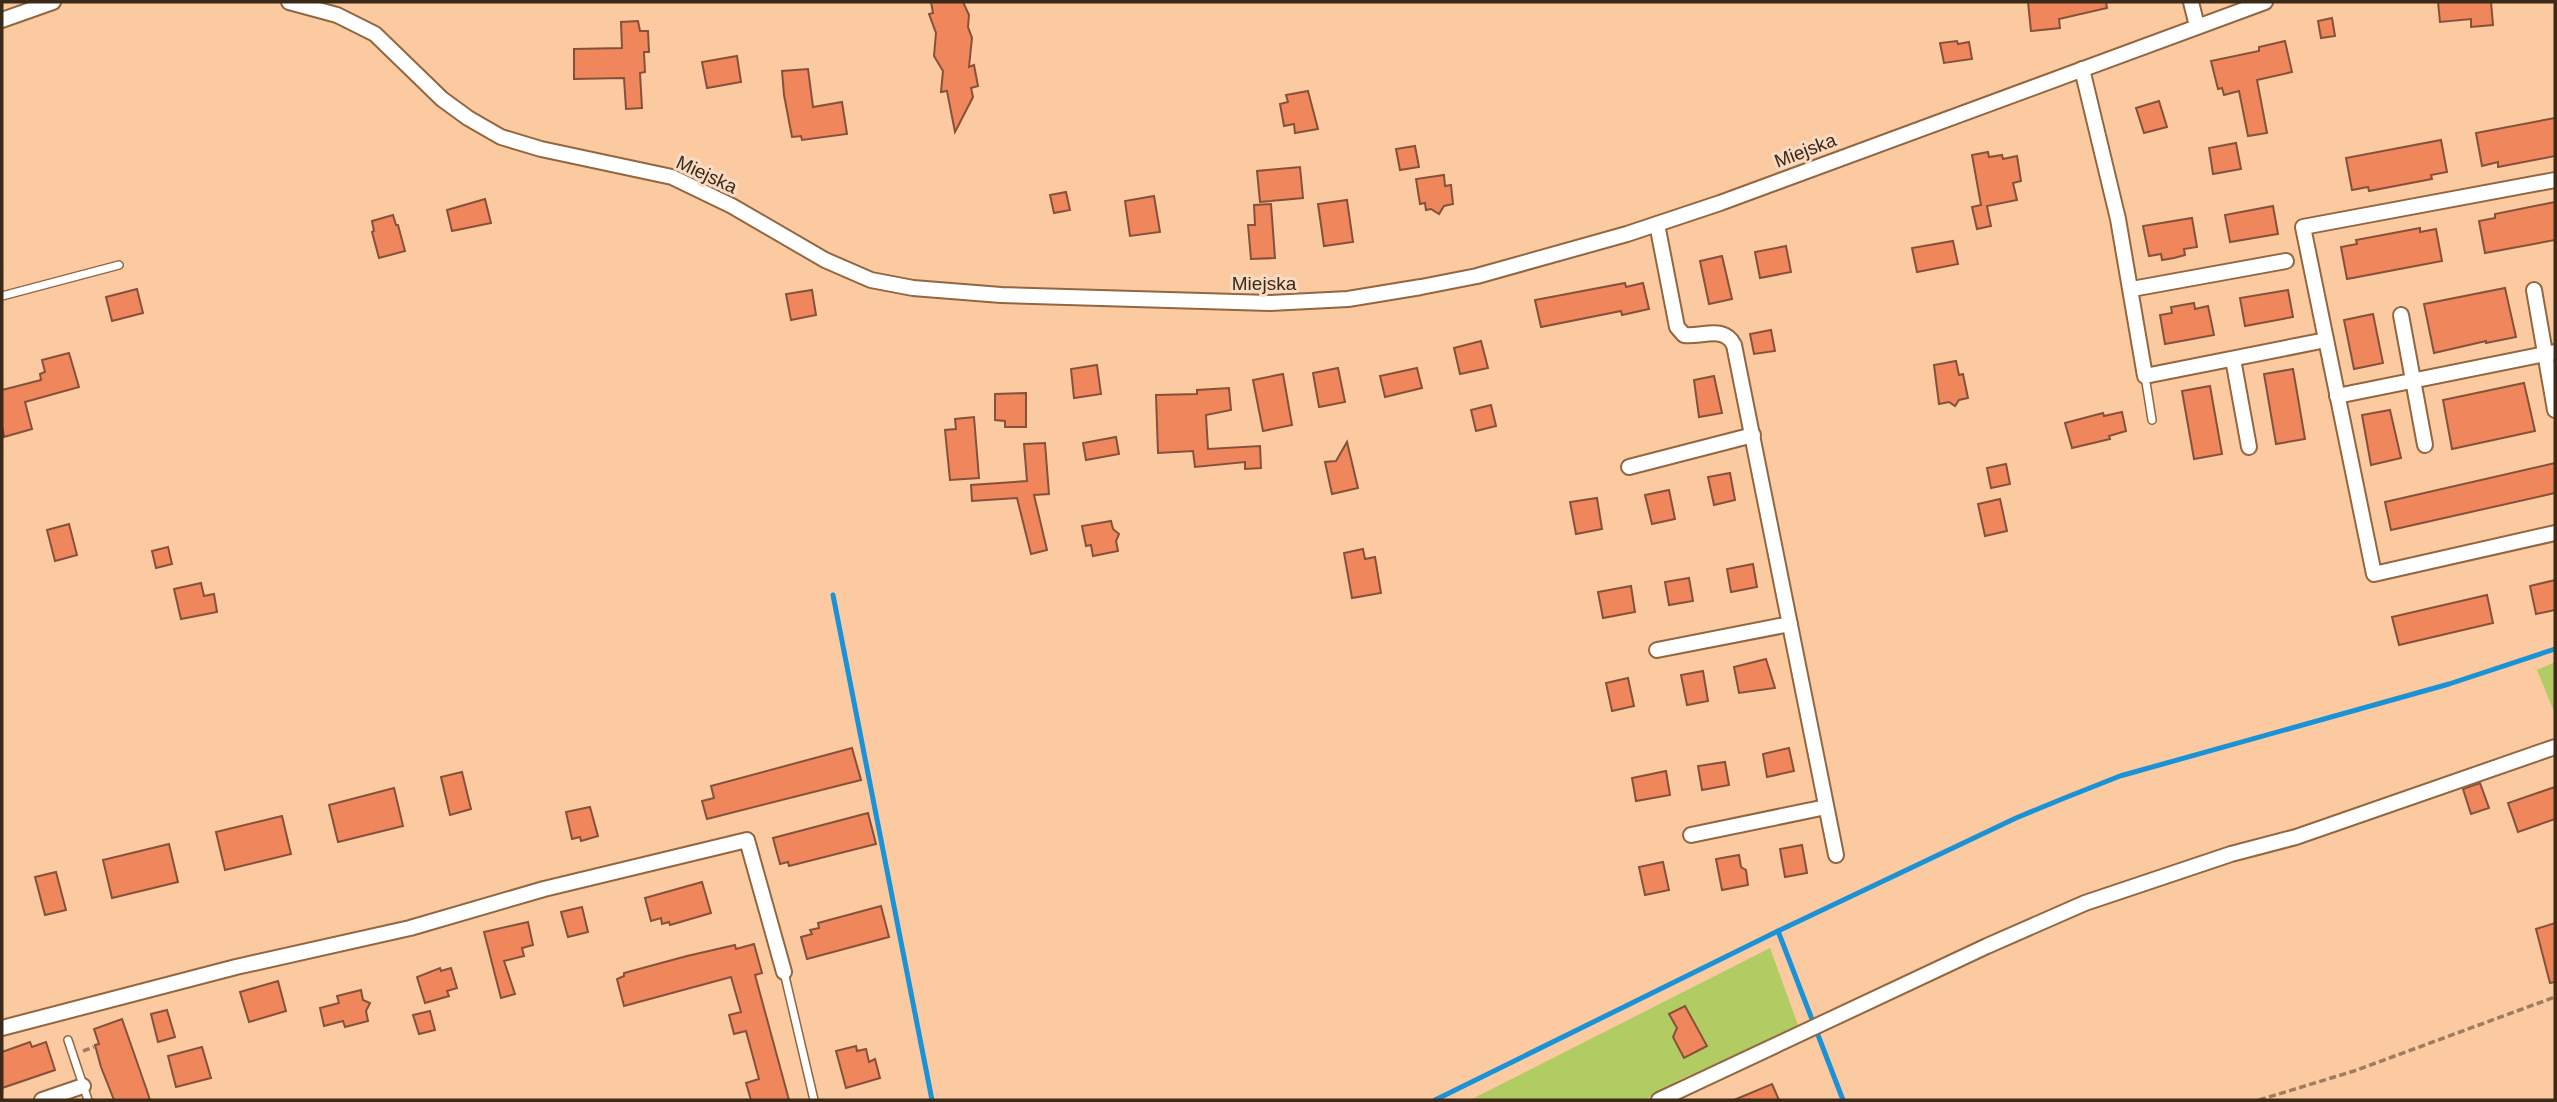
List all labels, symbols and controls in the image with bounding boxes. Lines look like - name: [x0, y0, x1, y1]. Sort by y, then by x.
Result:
- street label: Miejska: [1771, 129, 1839, 172]
- street label: Miejska: [673, 151, 741, 198]
- street label: Miejska: [1232, 273, 1297, 294]

